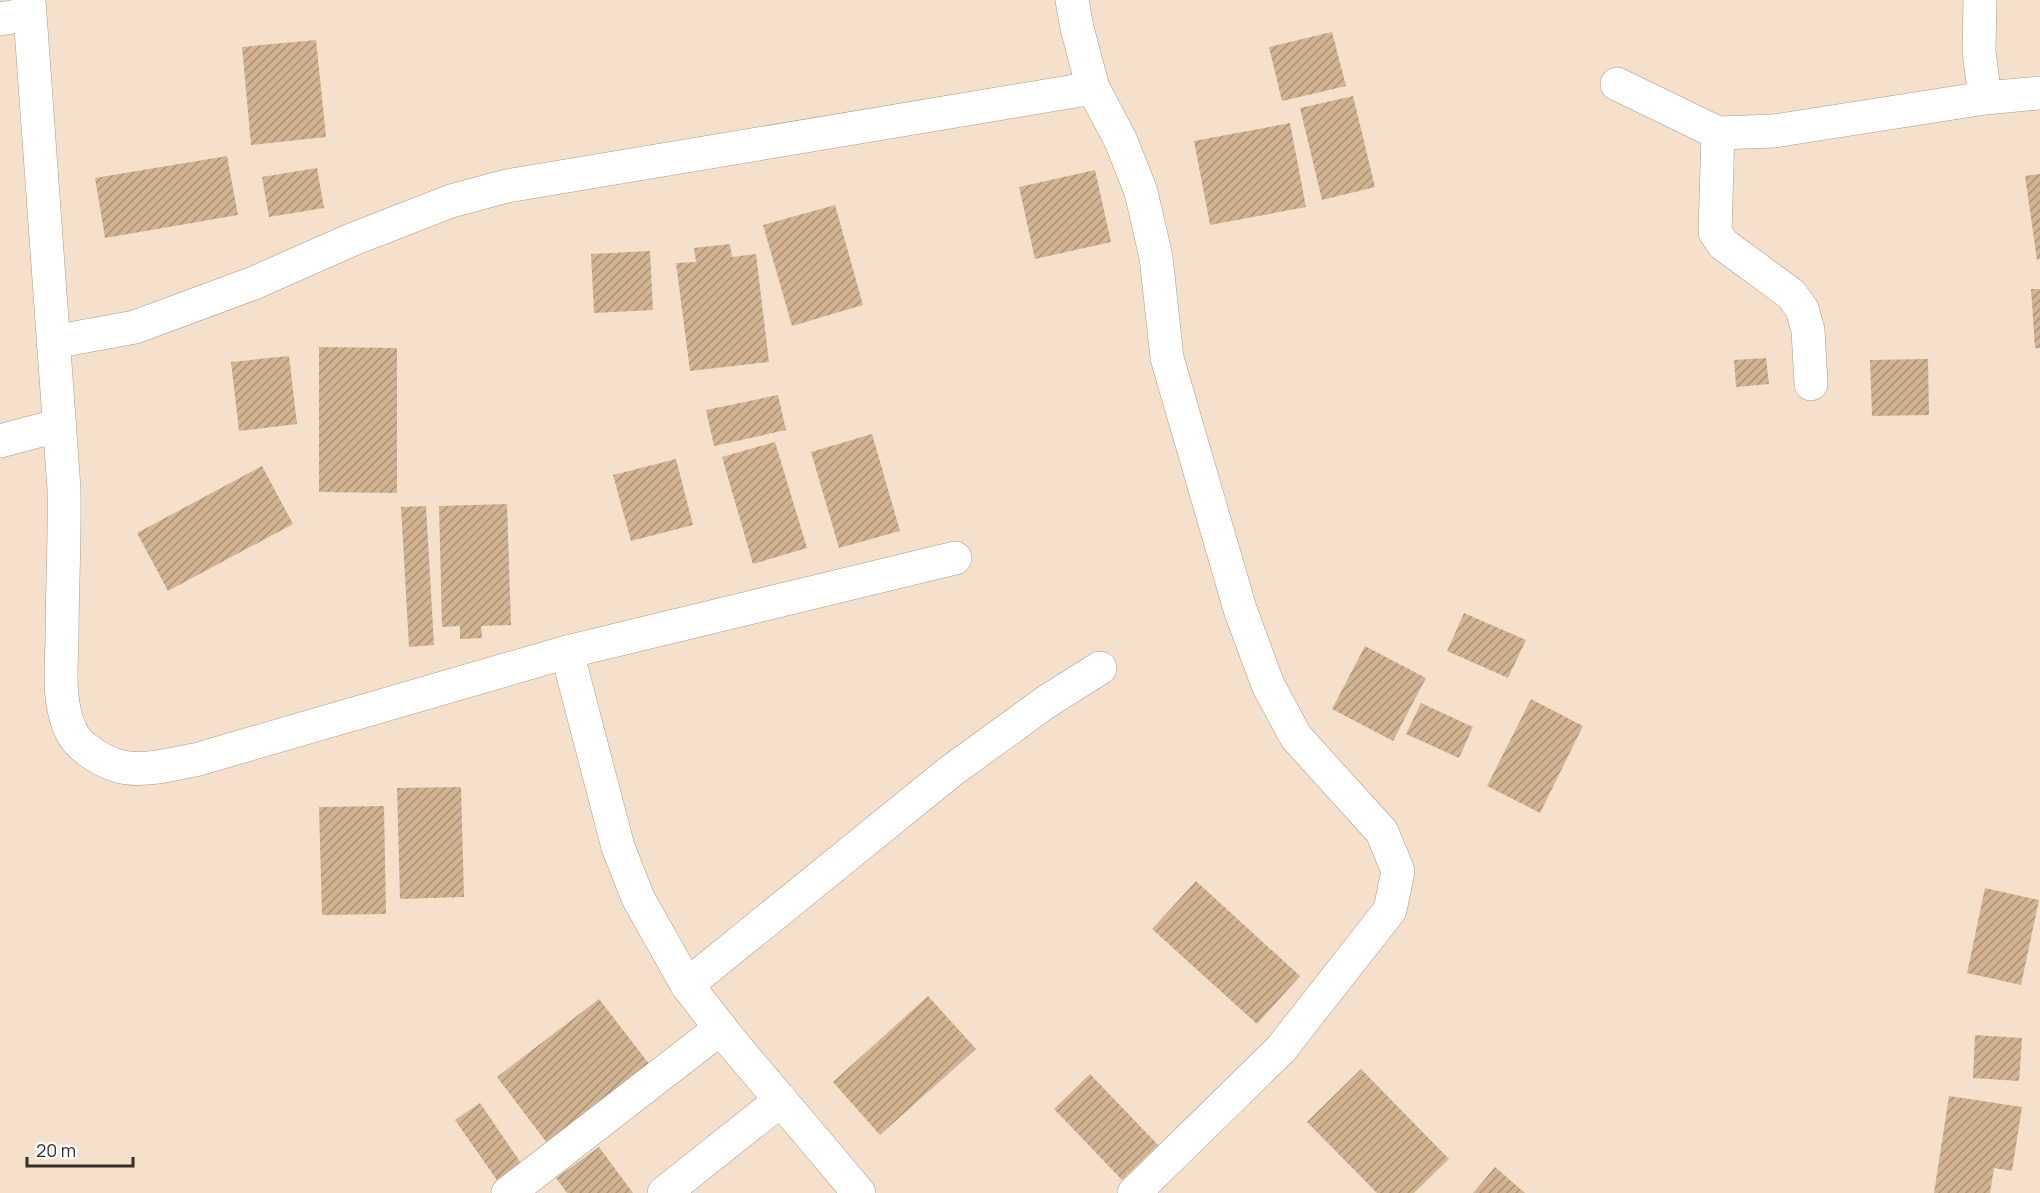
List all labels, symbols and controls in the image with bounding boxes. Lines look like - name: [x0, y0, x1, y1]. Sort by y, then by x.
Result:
- scale bar: [27, 1130, 134, 1168]
- text: 20 m: [36, 1138, 76, 1162]

